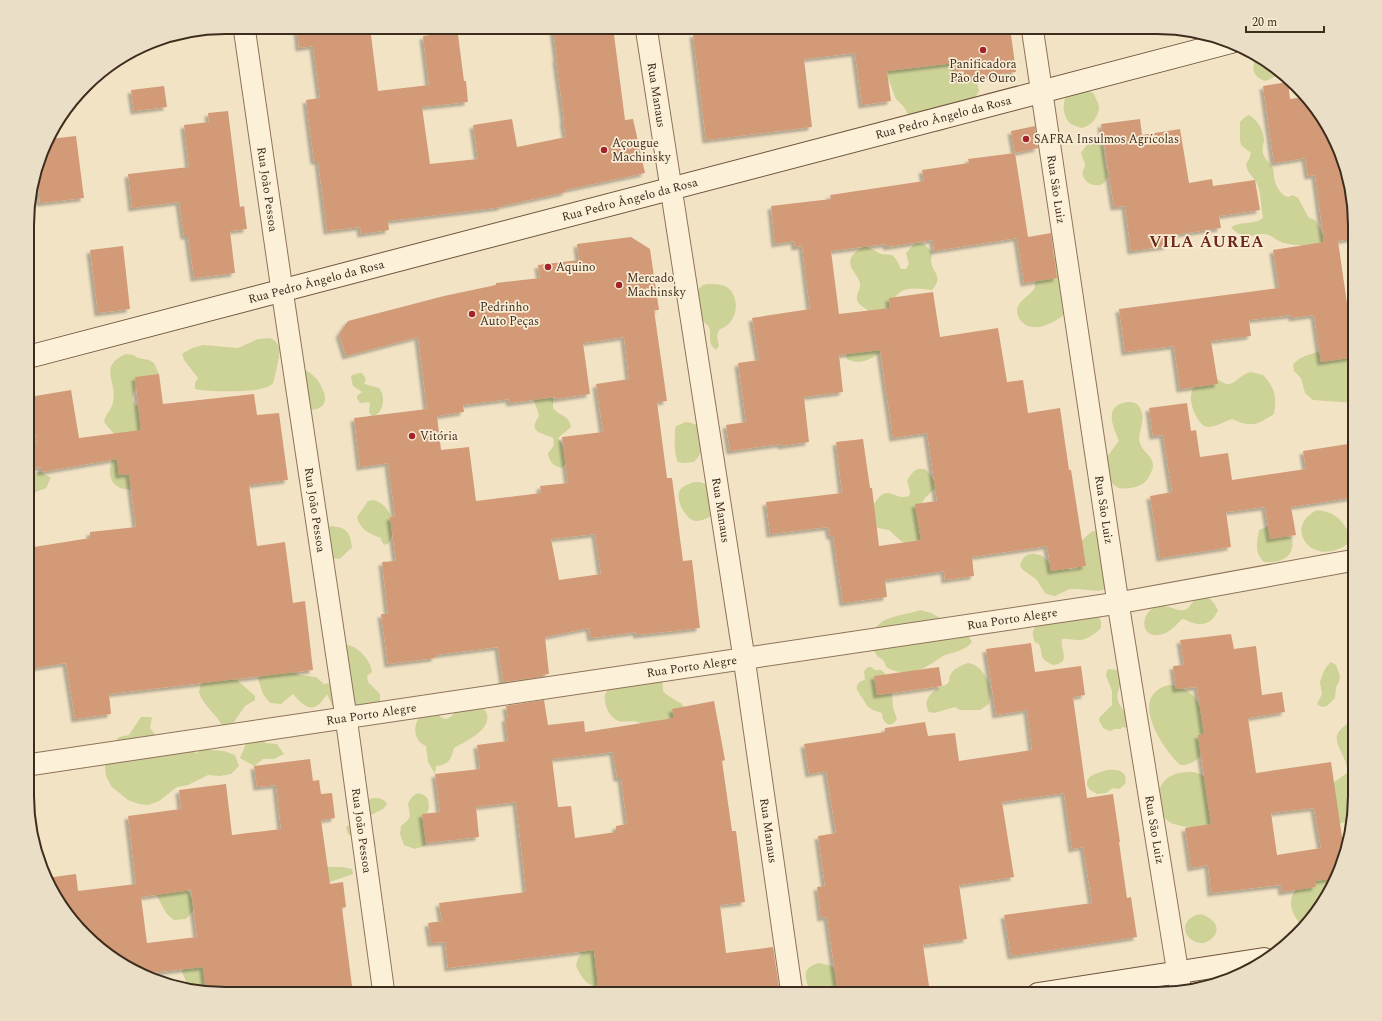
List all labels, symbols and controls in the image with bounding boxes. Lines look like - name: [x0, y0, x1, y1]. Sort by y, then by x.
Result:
- scale bar: [1246, 8, 1324, 34]
- text: 20 m: [1252, 13, 1277, 32]
- marker: Panificadora Pão de Ouro: [978, 45, 988, 55]
- place label: Panificadora Pão de Ouro: [949, 55, 1017, 88]
- street label: Rua Manaus: [642, 61, 671, 129]
- street label: Rua Pedro Ângelo da Rosa: [873, 90, 1013, 144]
- place label: SAFRA Insulmos Agrícolas: [1034, 130, 1179, 149]
- place label: Açougue Machinsky: [612, 134, 672, 167]
- marker: SAFRA Insulmos Agrícolas: [1021, 134, 1031, 144]
- street label: Rua João Pessoa: [252, 145, 283, 233]
- marker: Açougue Machinsky: [599, 145, 609, 155]
- street label: Rua São Luiz: [1042, 153, 1071, 225]
- street label: Rua Pedro Ângelo da Rosa: [560, 172, 700, 226]
- district label: VILA ÁUREA: [1149, 230, 1265, 254]
- street label: Rua Pedro Ângelo da Rosa: [246, 255, 387, 308]
- place label: Aquino: [556, 258, 595, 277]
- marker: Aquino: [543, 262, 553, 272]
- place label: Mercado Machinsky: [627, 269, 687, 302]
- marker: Mercado Machinsky: [614, 280, 624, 290]
- place label: Pedrinho Auto Peças: [480, 298, 539, 331]
- marker: Pedrinho Auto Peças: [467, 309, 477, 319]
- place label: Vitória: [420, 427, 458, 446]
- marker: Vitória: [407, 431, 417, 441]
- street label: Rua João Pessoa: [299, 466, 331, 554]
- street label: Rua São Luiz: [1090, 474, 1119, 545]
- street label: Rua Manaus: [707, 476, 735, 544]
- street label: Rua Porto Alegre: [966, 603, 1059, 635]
- street label: Rua Porto Alegre: [645, 650, 738, 682]
- street label: Rua Porto Alegre: [325, 698, 418, 730]
- street label: Rua João Pessoa: [346, 787, 377, 874]
- street label: Rua São Luiz: [1140, 794, 1170, 865]
- street label: Rua Manaus: [755, 797, 783, 865]

